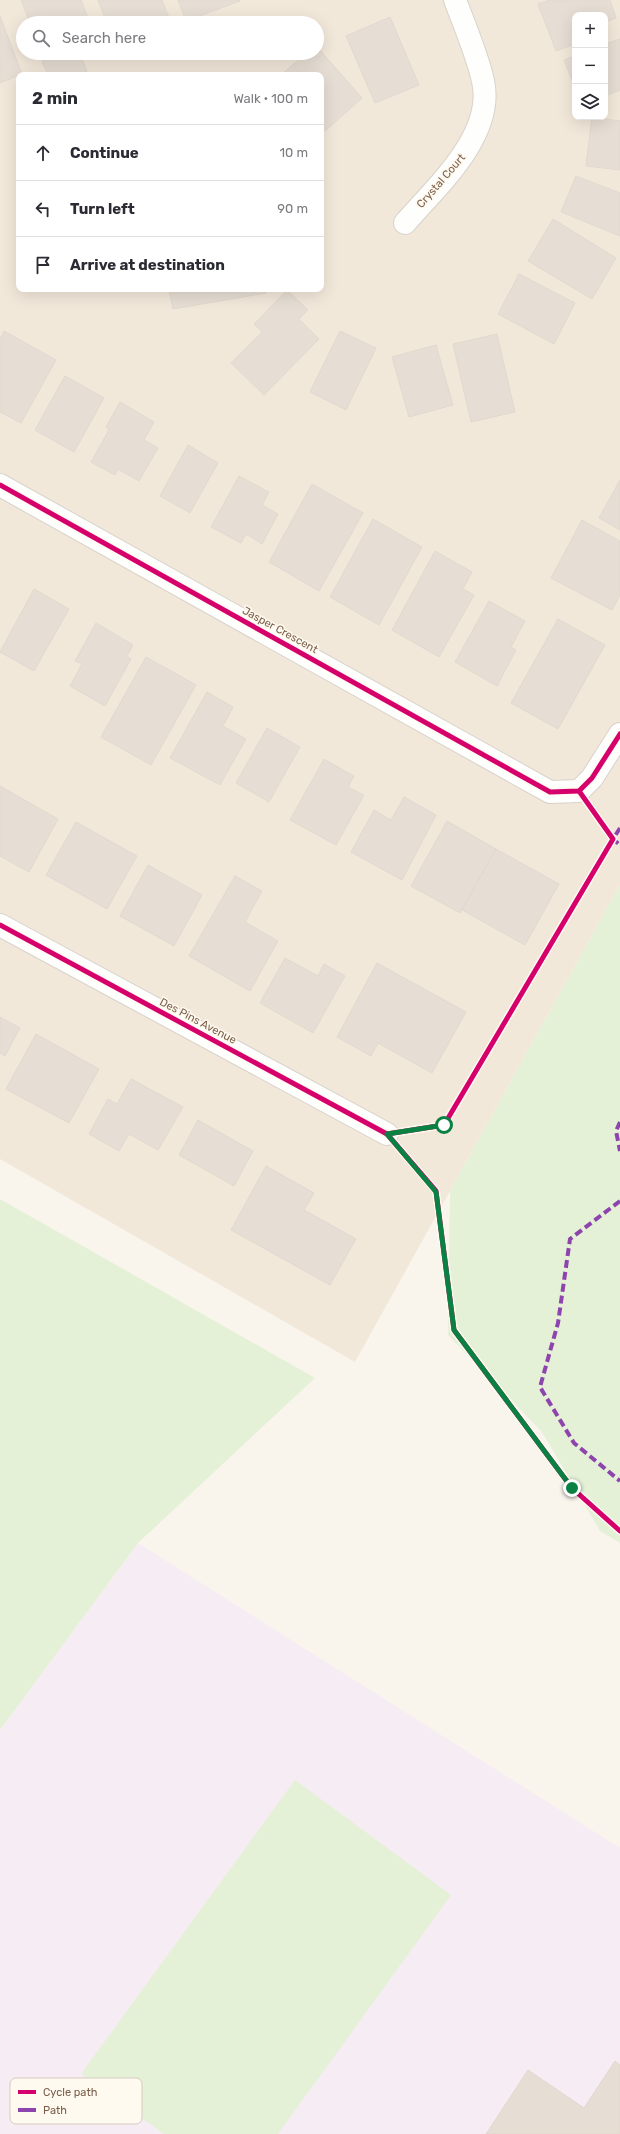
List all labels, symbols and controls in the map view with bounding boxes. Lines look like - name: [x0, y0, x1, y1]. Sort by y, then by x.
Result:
- map controls: [572, 12, 608, 120]
- button: +: [572, 12, 608, 48]
- search box: [16, 16, 324, 60]
- icon: search: [30, 27, 52, 49]
- text: Search here: [62, 29, 146, 47]
- button: −: [572, 48, 608, 84]
- button: layers: [572, 84, 608, 120]
- text: 2 min: [32, 88, 78, 108]
- text: Walk · 100 m: [233, 91, 308, 106]
- icon: ahead: [32, 142, 54, 164]
- text: Continue: [70, 144, 139, 162]
- text: 10 m: [279, 145, 308, 160]
- street label: Crystal Court: [414, 151, 469, 211]
- icon: left: [32, 198, 54, 220]
- text: Turn left: [70, 200, 135, 218]
- text: 90 m: [277, 201, 308, 216]
- icon: arrive: [32, 254, 54, 276]
- text: Arrive at destination: [70, 256, 225, 274]
- street label: Jasper Crescent: [240, 604, 321, 656]
- street label: Des Pins Avenue: [157, 995, 239, 1047]
- route start: [435, 1116, 453, 1134]
- route end: [563, 1479, 581, 1497]
- legend: [10, 2078, 142, 2124]
- text: Cycle path: [43, 2086, 97, 2099]
- text: Path: [43, 2104, 67, 2117]

